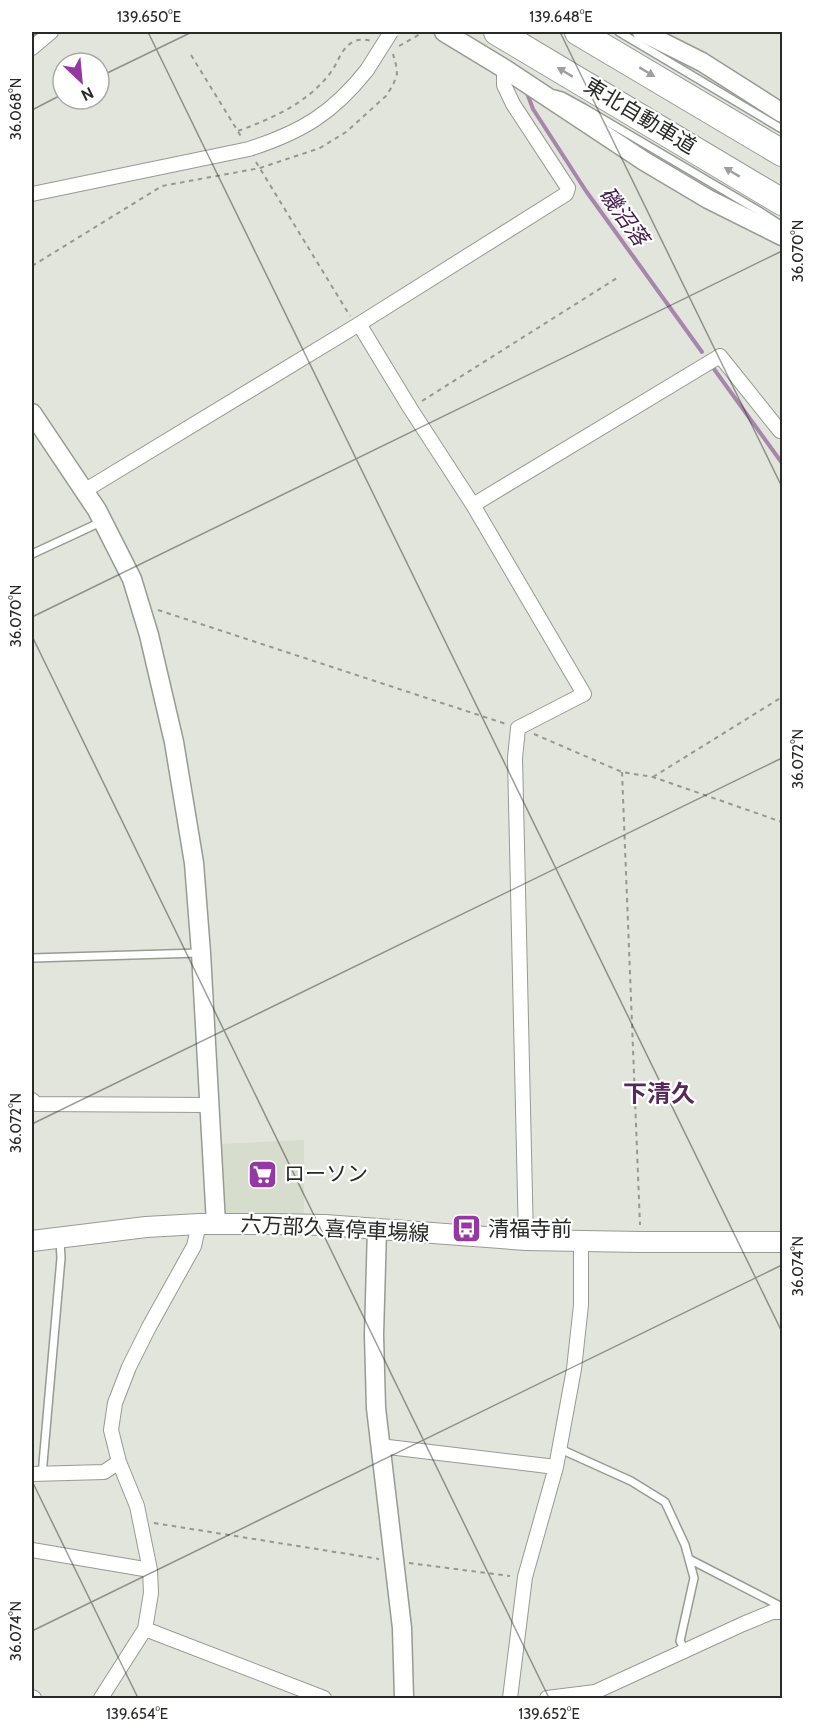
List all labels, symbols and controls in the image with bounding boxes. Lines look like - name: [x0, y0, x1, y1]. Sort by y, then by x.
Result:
- text: 139.650°E: [117, 8, 181, 26]
- text: 139.648°E: [529, 8, 593, 26]
- north arrow: [51, 51, 111, 111]
- one-way arrow: [557, 66, 573, 77]
- one-way arrow: [639, 67, 655, 78]
- street label: 東北自動車道: [580, 72, 701, 159]
- text: 36.068°N: [7, 78, 25, 140]
- text: N: [78, 83, 97, 105]
- one-way arrow: [724, 166, 740, 177]
- water label: 磯沼落: [593, 182, 656, 253]
- text: 36.070°N: [789, 220, 807, 282]
- text: 36.070°N: [7, 585, 25, 647]
- text: 36.072°N: [789, 729, 807, 789]
- district label: 下清久: [623, 1079, 695, 1108]
- text: 36.072°N: [7, 1093, 25, 1153]
- supermarket icon: ローソン: [247, 1158, 279, 1190]
- place label: ローソン: [284, 1161, 368, 1186]
- street label: 六万部久喜停車場線: [240, 1211, 430, 1246]
- bus stop icon: 清福寺前: [451, 1213, 483, 1245]
- place label: 清福寺前: [488, 1216, 572, 1241]
- text: 36.074°N: [789, 1236, 807, 1296]
- text: 36.074°N: [7, 1601, 25, 1661]
- text: 139.654°E: [106, 1705, 168, 1723]
- text: 139.652°E: [518, 1705, 580, 1723]

